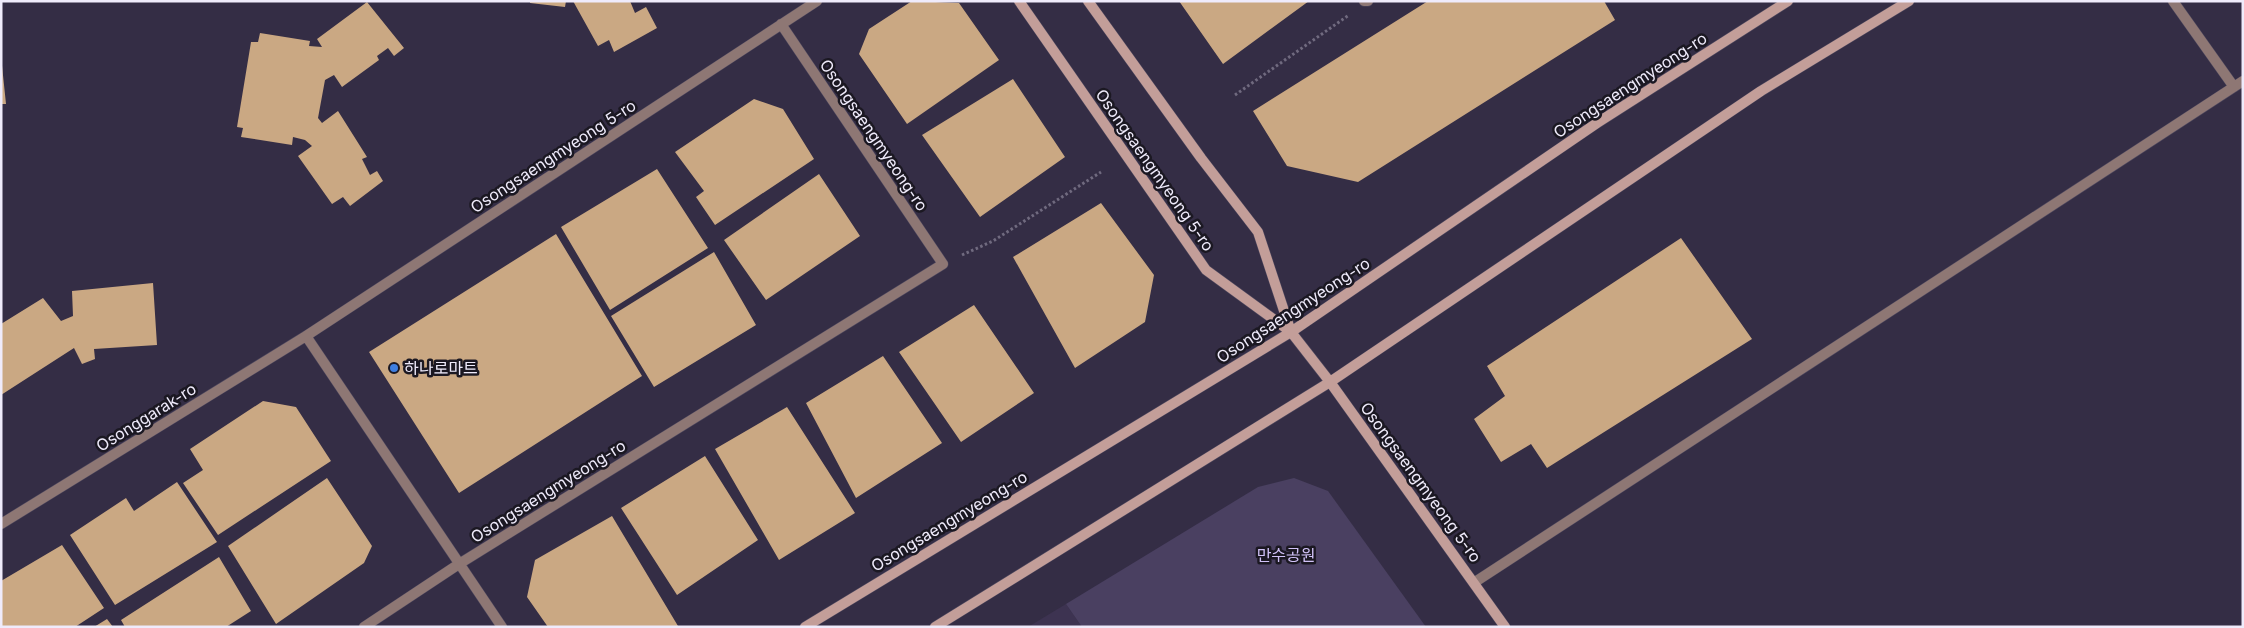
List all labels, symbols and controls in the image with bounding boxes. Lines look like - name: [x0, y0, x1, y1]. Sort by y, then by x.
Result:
- street label: Osongsaengmyeong-ro: [1550, 28, 1710, 142]
- street label: Osongsaengmyeong-ro: [816, 55, 932, 215]
- street label: Osongsaengmyeong 5-ro: [1091, 85, 1219, 255]
- street label: Osongsaengmyeong 5-ro: [467, 95, 639, 217]
- street label: Osongsaengmyeong-ro: [1213, 253, 1373, 367]
- place label: 하나로마트: [404, 358, 478, 378]
- marker: 하나로마트: [388, 362, 400, 374]
- street label: Osonggarak-ro: [92, 378, 200, 456]
- street label: Osongsaengmyeong 5-ro: [1356, 398, 1486, 566]
- street label: Osongsaengmyeong-ro: [467, 435, 629, 547]
- street label: Osongsaengmyeong-ro: [867, 466, 1031, 576]
- park label: 만수공원: [1257, 545, 1315, 565]

